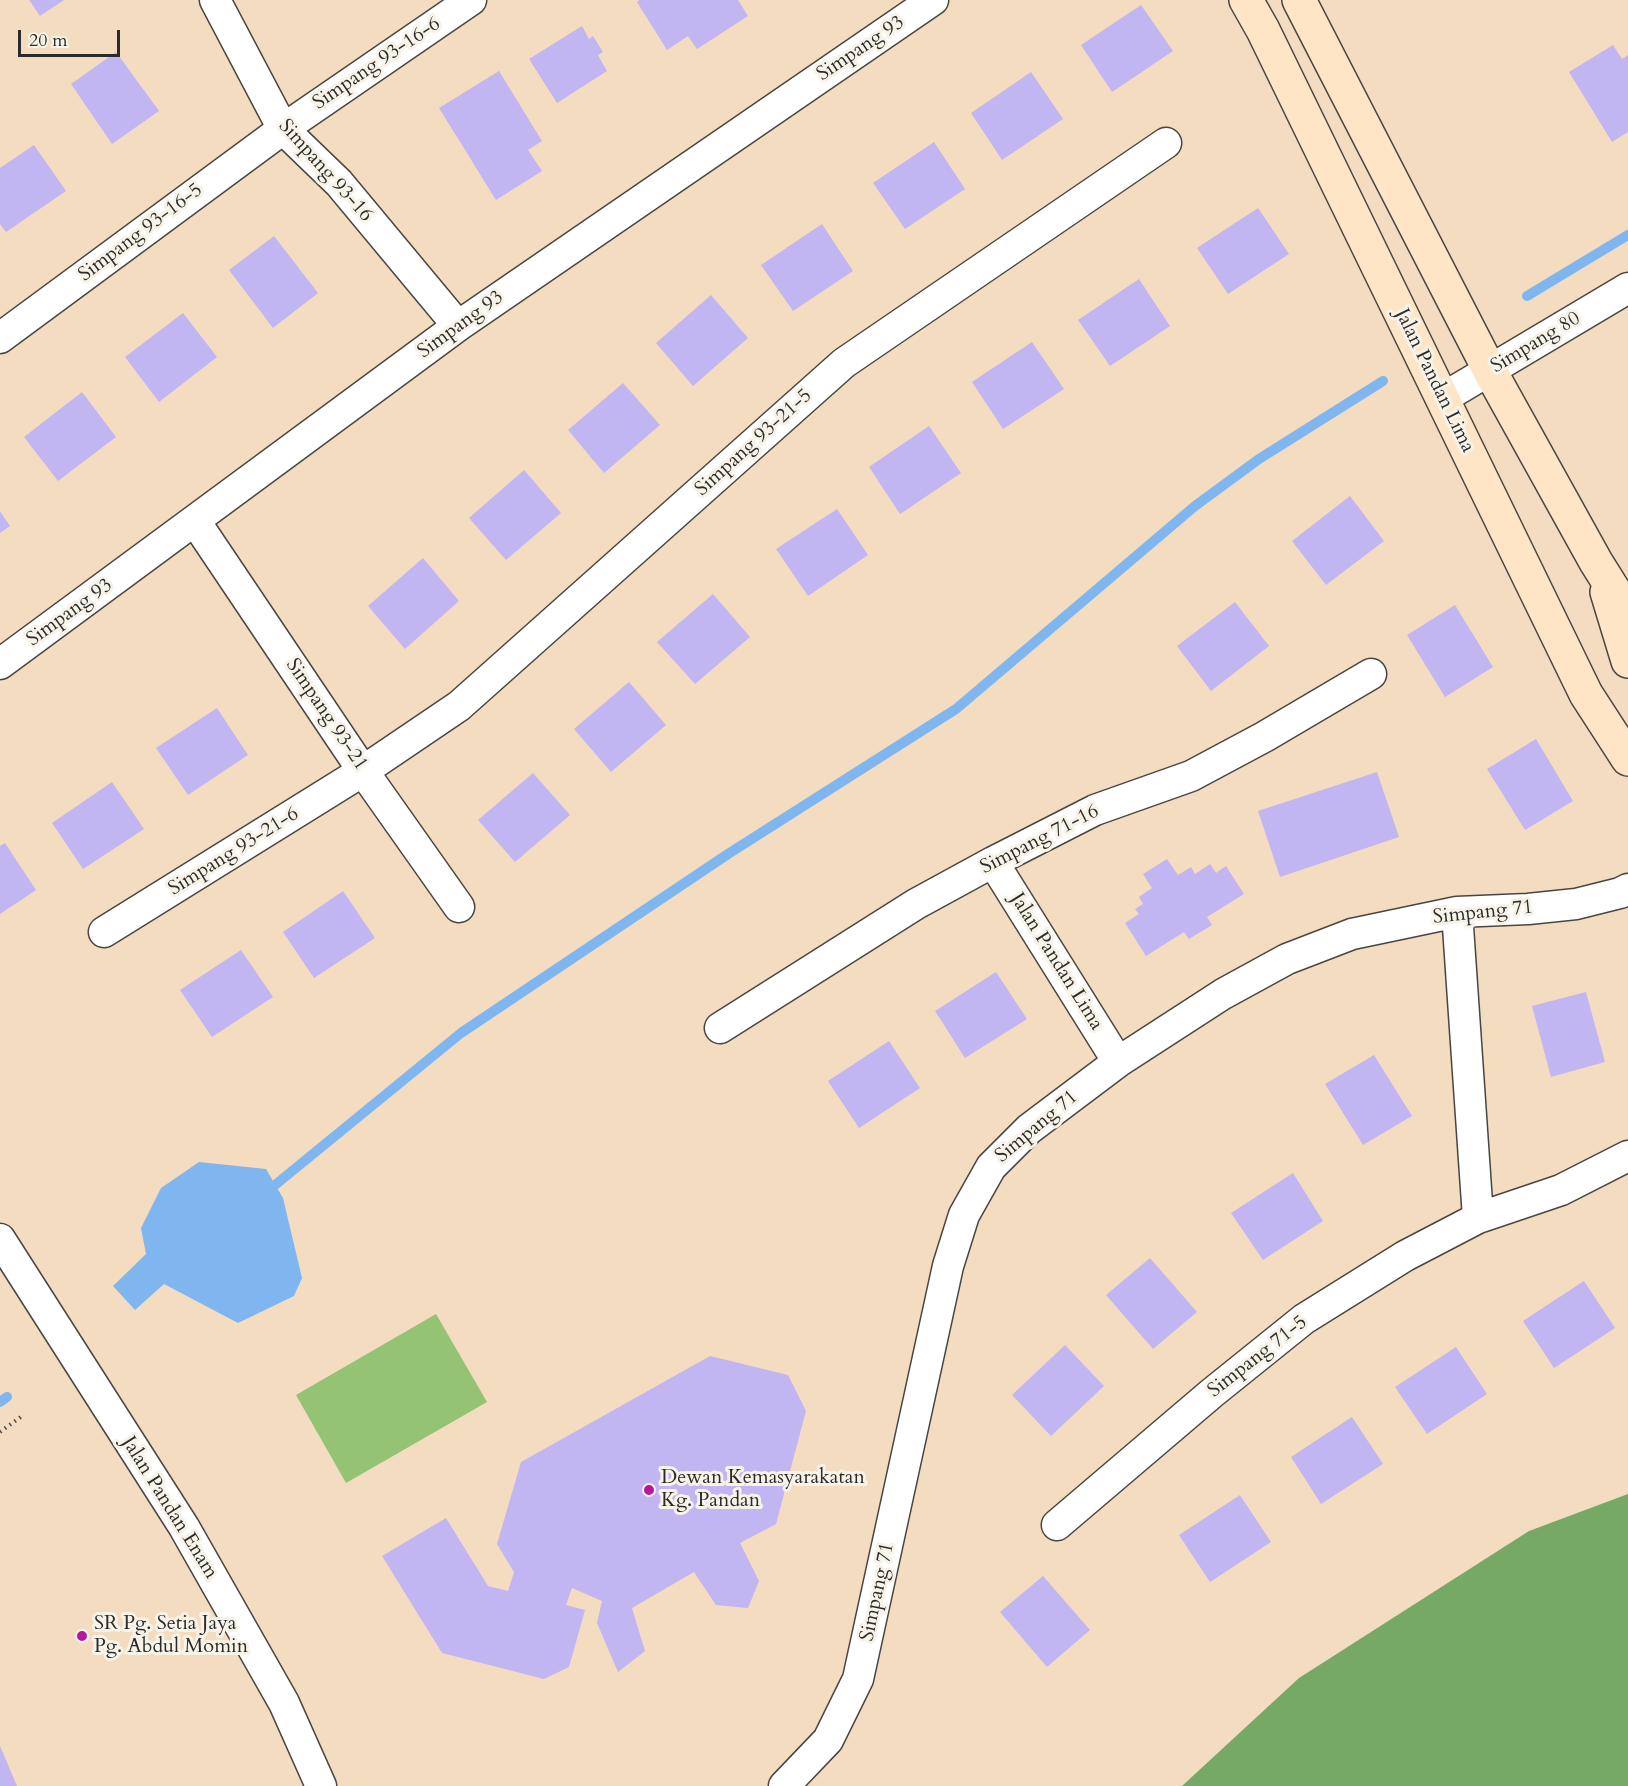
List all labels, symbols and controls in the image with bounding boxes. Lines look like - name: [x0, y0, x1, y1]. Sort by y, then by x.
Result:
- street label: Simpang 93: [813, 11, 909, 87]
- street label: Simpang 93-16-6: [309, 12, 445, 116]
- scale bar: [21, 18, 123, 56]
- text: 20 m: [29, 28, 68, 53]
- street label: Simpang 93-16: [273, 115, 377, 227]
- street label: Simpang 93-16-5: [74, 179, 208, 287]
- street label: Simpang 93: [413, 286, 509, 364]
- street label: Jalan Pandan Lima: [1389, 305, 1479, 457]
- street label: Simpang 80: [1487, 307, 1585, 379]
- street label: Simpang 93-21-5: [691, 384, 817, 502]
- street label: Simpang 93: [22, 574, 118, 652]
- street label: Simpang 93-21: [280, 655, 372, 775]
- street label: Simpang 71-16: [977, 800, 1103, 880]
- street label: Simpang 93-21-6: [165, 802, 303, 902]
- street label: Jalan Pandan Lima: [1004, 889, 1108, 1035]
- street label: Simpang 71: [1432, 896, 1534, 930]
- street label: Simpang 71: [991, 1086, 1083, 1168]
- street label: Simpang 71-5: [1204, 1311, 1312, 1403]
- street label: Jalan Pandan Enam: [116, 1433, 222, 1583]
- place label: Dewan Kemasyarakatan Kg. Pandan: [661, 1466, 865, 1513]
- marker: Dewan Kemasyarakatan Kg. Pandan: [642, 1483, 656, 1497]
- street label: Simpang 71: [856, 1540, 900, 1644]
- place label: SR Pg. Setia Jaya Pg. Abdul Momin: [94, 1612, 248, 1659]
- marker: SR Pg. Setia Jaya Pg. Abdul Momin: [75, 1629, 89, 1643]

